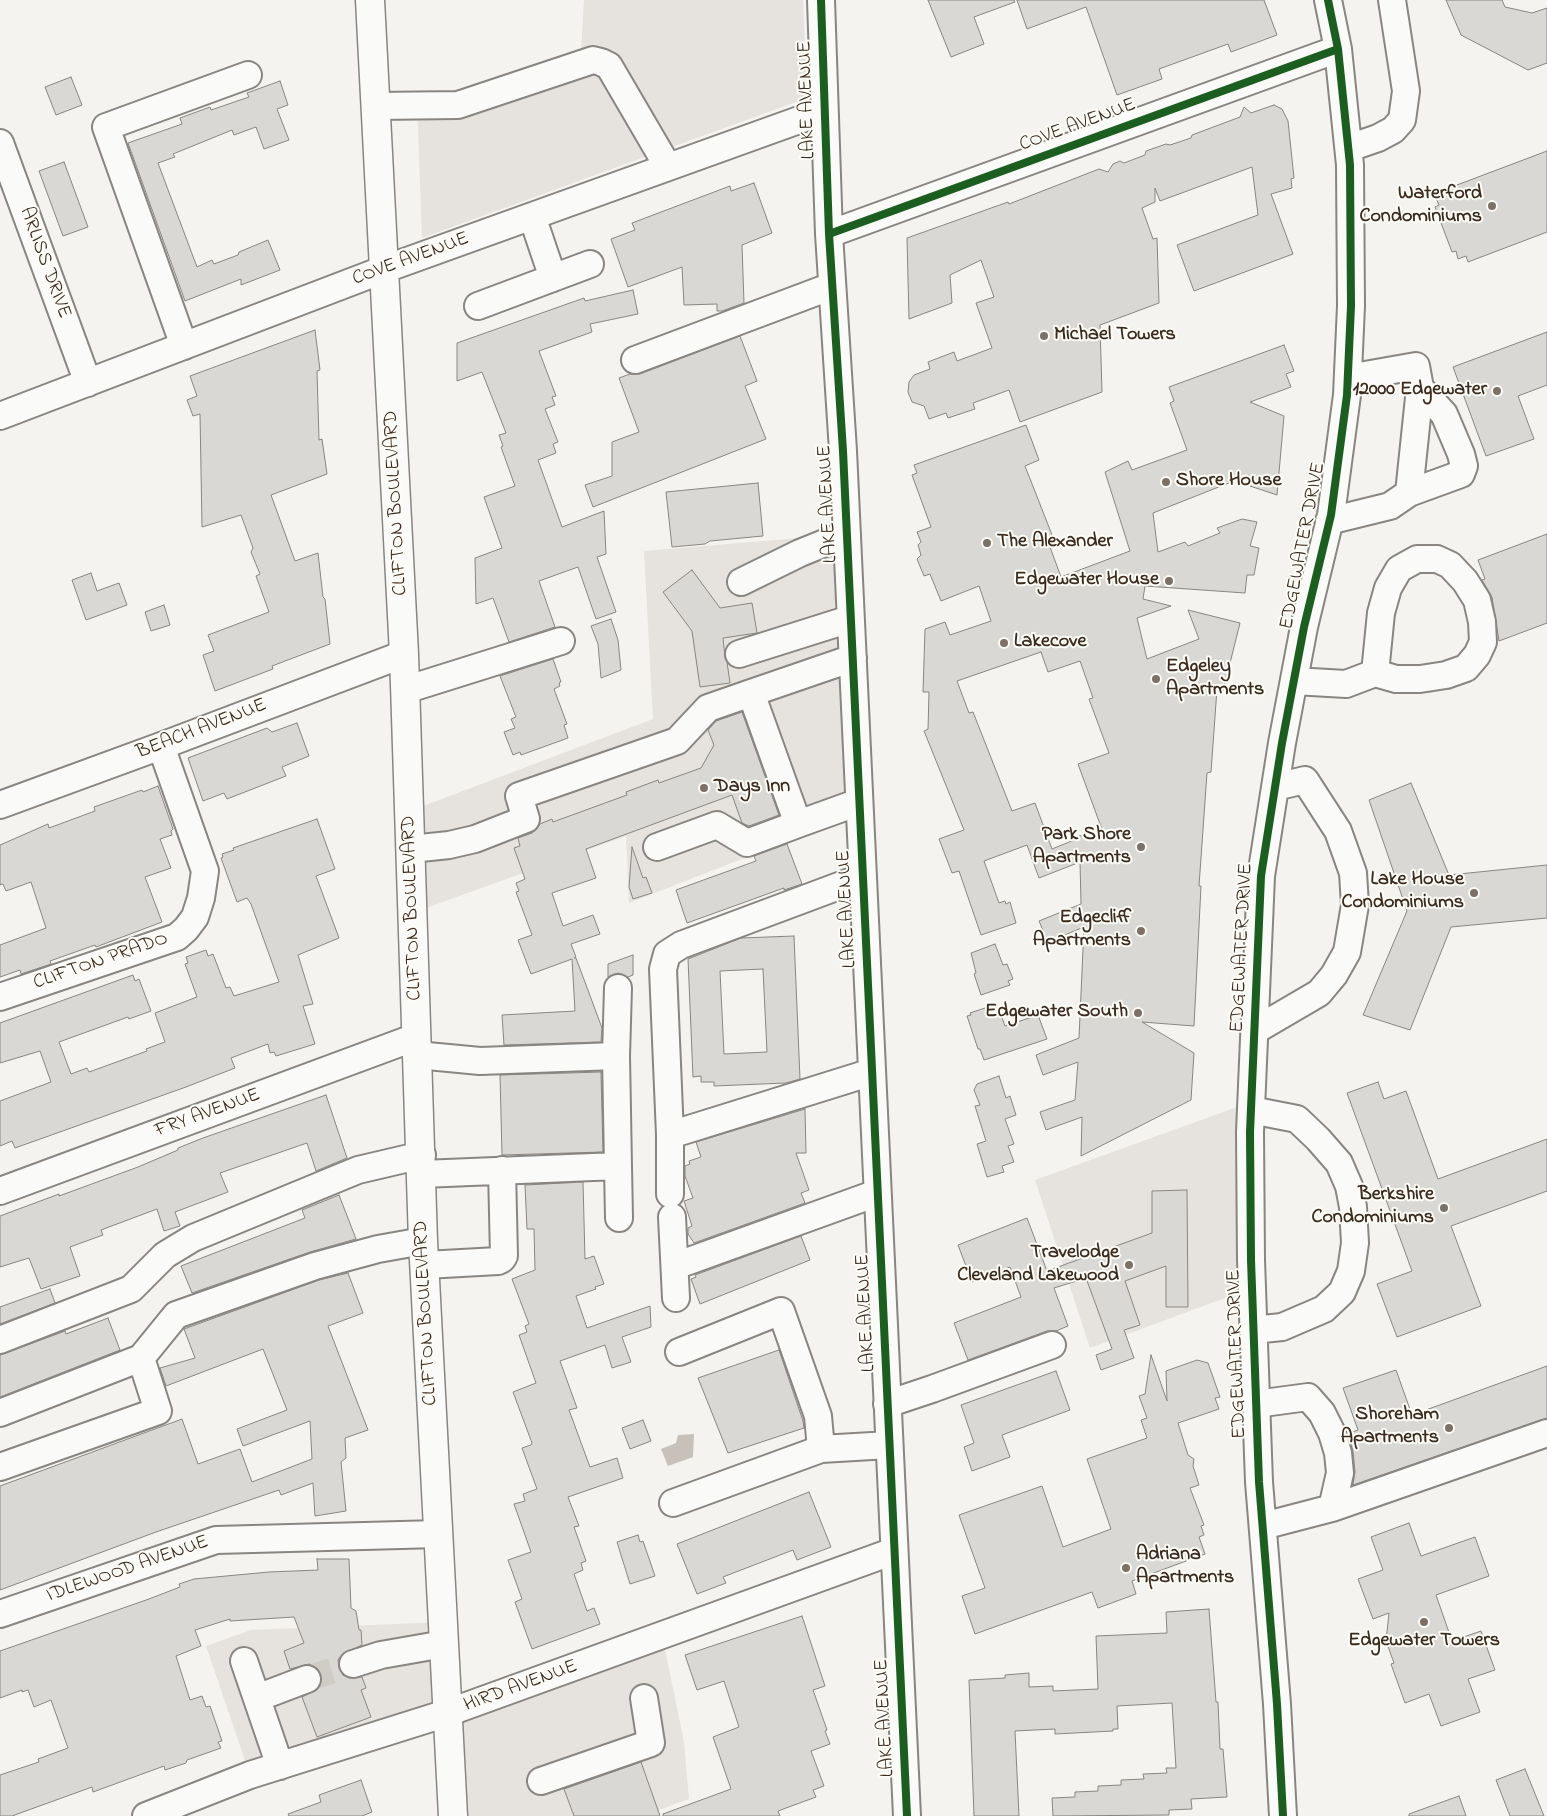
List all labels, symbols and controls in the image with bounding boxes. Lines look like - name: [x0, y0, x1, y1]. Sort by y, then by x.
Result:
- street label: LAKE AVENUE: [794, 40, 822, 160]
- street label: COVE AVENUE: [1017, 94, 1139, 158]
- place label: Waterford Condominiums: [1359, 183, 1482, 230]
- marker: Waterford Condominiums: [1486, 200, 1498, 212]
- street label: ARLISS DRIVE: [13, 204, 75, 322]
- street label: COVE AVENUE: [350, 228, 472, 292]
- place label: Michael Towers: [1054, 324, 1176, 348]
- marker: Michael Towers: [1038, 330, 1050, 342]
- place label: 12000 Edgewater: [1353, 379, 1487, 403]
- marker: 12000 Edgewater: [1491, 385, 1503, 397]
- street label: CLIFTON BOULEVARD: [380, 410, 414, 596]
- street label: LAKE AVENUE: [814, 444, 844, 564]
- street label: EDGEWATER DRIVE: [1276, 460, 1332, 632]
- place label: Shore House: [1176, 470, 1281, 494]
- marker: Shore House: [1160, 476, 1172, 488]
- place label: The Alexander: [997, 531, 1113, 555]
- marker: The Alexander: [981, 537, 993, 549]
- place label: Edgewater House: [1014, 569, 1159, 593]
- marker: Edgewater House: [1163, 575, 1175, 587]
- place label: Lakecove: [1014, 631, 1086, 655]
- marker: Lakecove: [998, 637, 1010, 649]
- place label: Edgeley Apartments: [1166, 656, 1264, 703]
- marker: Edgeley Apartments: [1150, 673, 1162, 685]
- street label: BEACH AVENUE: [133, 694, 271, 766]
- place label: Days Inn: [714, 776, 790, 800]
- marker: Days Inn: [698, 782, 710, 794]
- street label: CLIFTON BOULEVARD: [398, 815, 428, 1001]
- place label: Park Shore Apartments: [1033, 824, 1131, 871]
- marker: Park Shore Apartments: [1135, 841, 1147, 853]
- street label: LAKE AVENUE: [833, 849, 863, 969]
- street label: EDGEWATER DRIVE: [1227, 863, 1259, 1033]
- place label: Lake House Condominiums: [1341, 869, 1464, 916]
- marker: Lake House Condominiums: [1468, 887, 1480, 899]
- place label: Edgecliff Apartments: [1033, 907, 1131, 954]
- marker: Edgecliff Apartments: [1135, 925, 1147, 937]
- street label: CLIFTON PRADO: [31, 928, 171, 996]
- place label: Edgewater South: [985, 1001, 1128, 1025]
- marker: Edgewater South: [1132, 1007, 1144, 1019]
- street label: FRY AVENUE: [152, 1084, 264, 1144]
- place label: Berkshire Condominiums: [1311, 1184, 1434, 1231]
- marker: Berkshire Condominiums: [1438, 1202, 1450, 1214]
- street label: CLIFTON BOULEVARD: [410, 1220, 444, 1406]
- place label: Travelodge Cleveland Lakewood: [957, 1242, 1119, 1289]
- street label: LAKE AVENUE: [852, 1253, 882, 1373]
- marker: Travelodge Cleveland Lakewood: [1123, 1259, 1135, 1271]
- street label: EDGEWATER DRIVE: [1223, 1269, 1253, 1439]
- place label: Shoreham Apartments: [1341, 1404, 1439, 1451]
- marker: Shoreham Apartments: [1443, 1422, 1455, 1434]
- street label: IDLEWOOD AVENUE: [44, 1531, 212, 1609]
- place label: Adriana Apartments: [1136, 1544, 1234, 1591]
- marker: Adriana Apartments: [1120, 1562, 1132, 1574]
- marker: Edgewater Towers: [1418, 1616, 1430, 1628]
- place label: Edgewater Towers: [1348, 1630, 1500, 1654]
- street label: HIRD AVENUE: [461, 1655, 581, 1719]
- street label: LAKE AVENUE: [871, 1658, 901, 1778]

